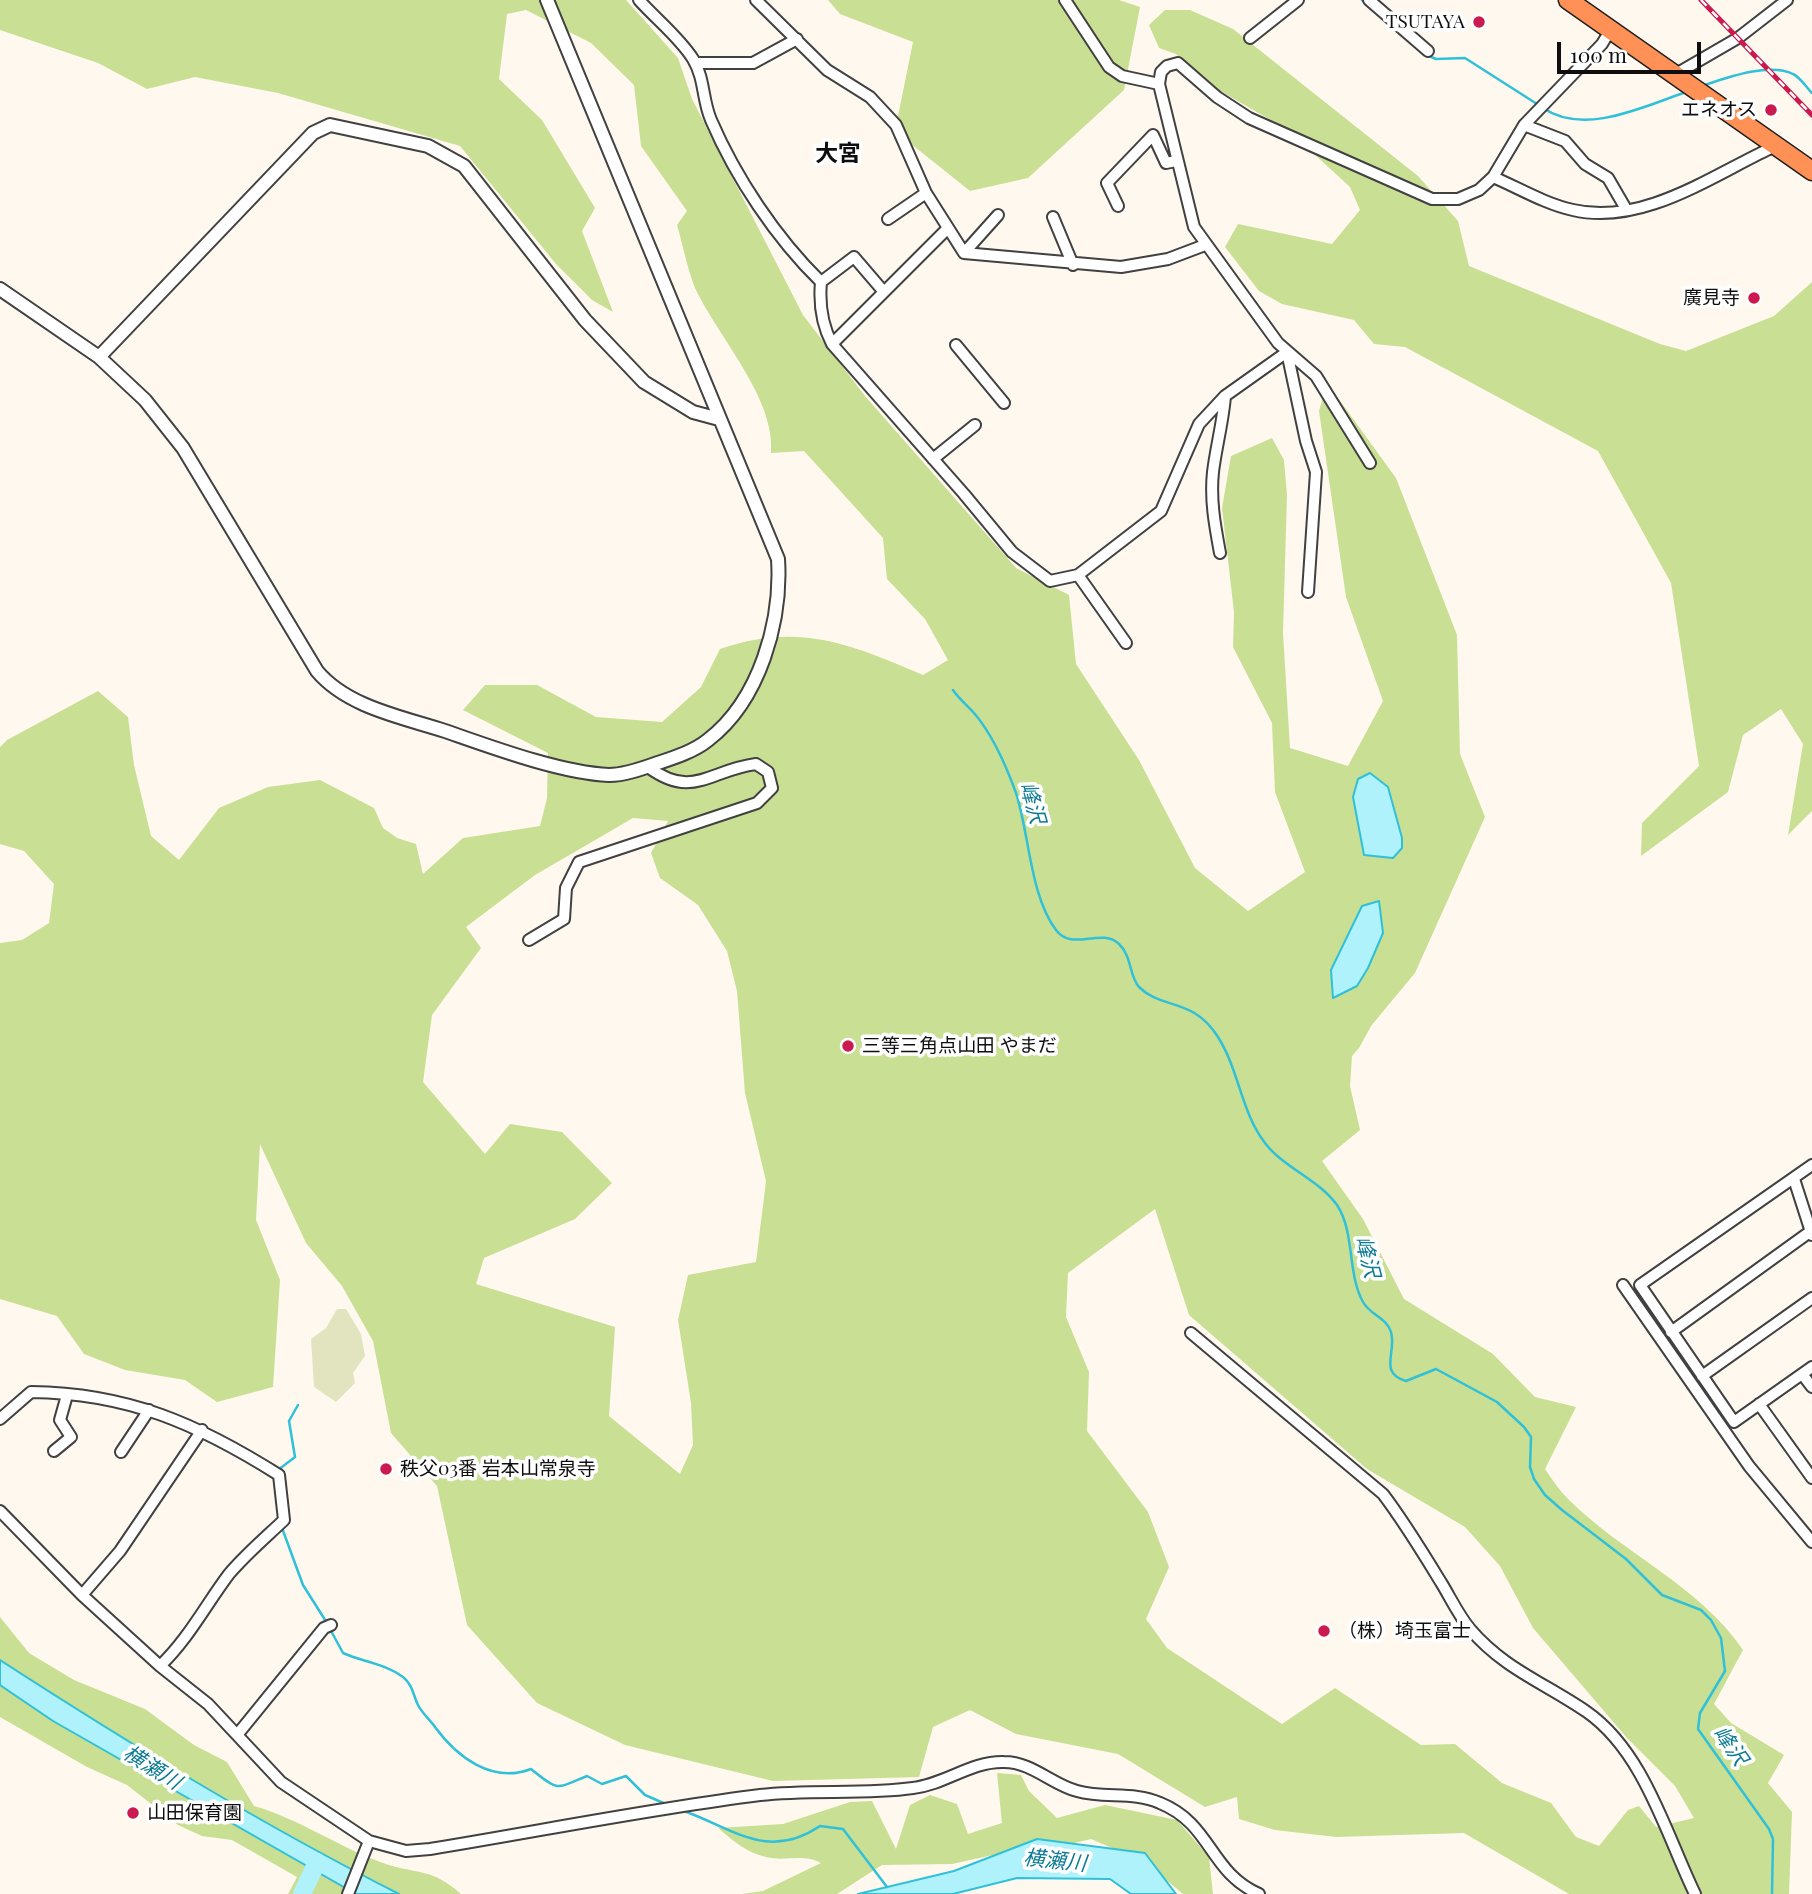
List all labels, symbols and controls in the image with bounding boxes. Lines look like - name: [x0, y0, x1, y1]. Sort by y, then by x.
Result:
- place label: TSUTAYA: [1386, 11, 1465, 33]
- marker: TSUTAYA: [1471, 14, 1487, 30]
- scale bar: [1560, 28, 1703, 72]
- text: 100 m: [1570, 40, 1627, 68]
- place label: エネオス: [1681, 99, 1757, 121]
- marker: エネオス: [1763, 102, 1779, 118]
- district label: 大宮: [815, 140, 861, 168]
- place label: 廣見寺: [1683, 287, 1740, 309]
- marker: 廣見寺: [1746, 290, 1762, 306]
- water label: 峰沢: [1014, 779, 1050, 827]
- place label: 三等三角点山田 やまだ: [862, 1035, 1057, 1057]
- marker: 三等三角点山田 やまだ: [840, 1038, 856, 1054]
- water label: 峰沢: [1350, 1234, 1384, 1280]
- place label: 秩父03番 岩本山常泉寺: [400, 1458, 596, 1480]
- marker: 秩父03番 岩本山常泉寺: [378, 1461, 394, 1477]
- place label: （株）埼玉富士: [1338, 1620, 1471, 1642]
- marker: （株）埼玉富士: [1316, 1623, 1332, 1639]
- water label: 峰沢: [1708, 1722, 1752, 1770]
- water label: 横瀬川: [119, 1741, 185, 1795]
- place label: 山田保育園: [147, 1802, 242, 1824]
- marker: 山田保育園: [125, 1805, 141, 1821]
- water label: 横瀬川: [1022, 1845, 1088, 1877]

